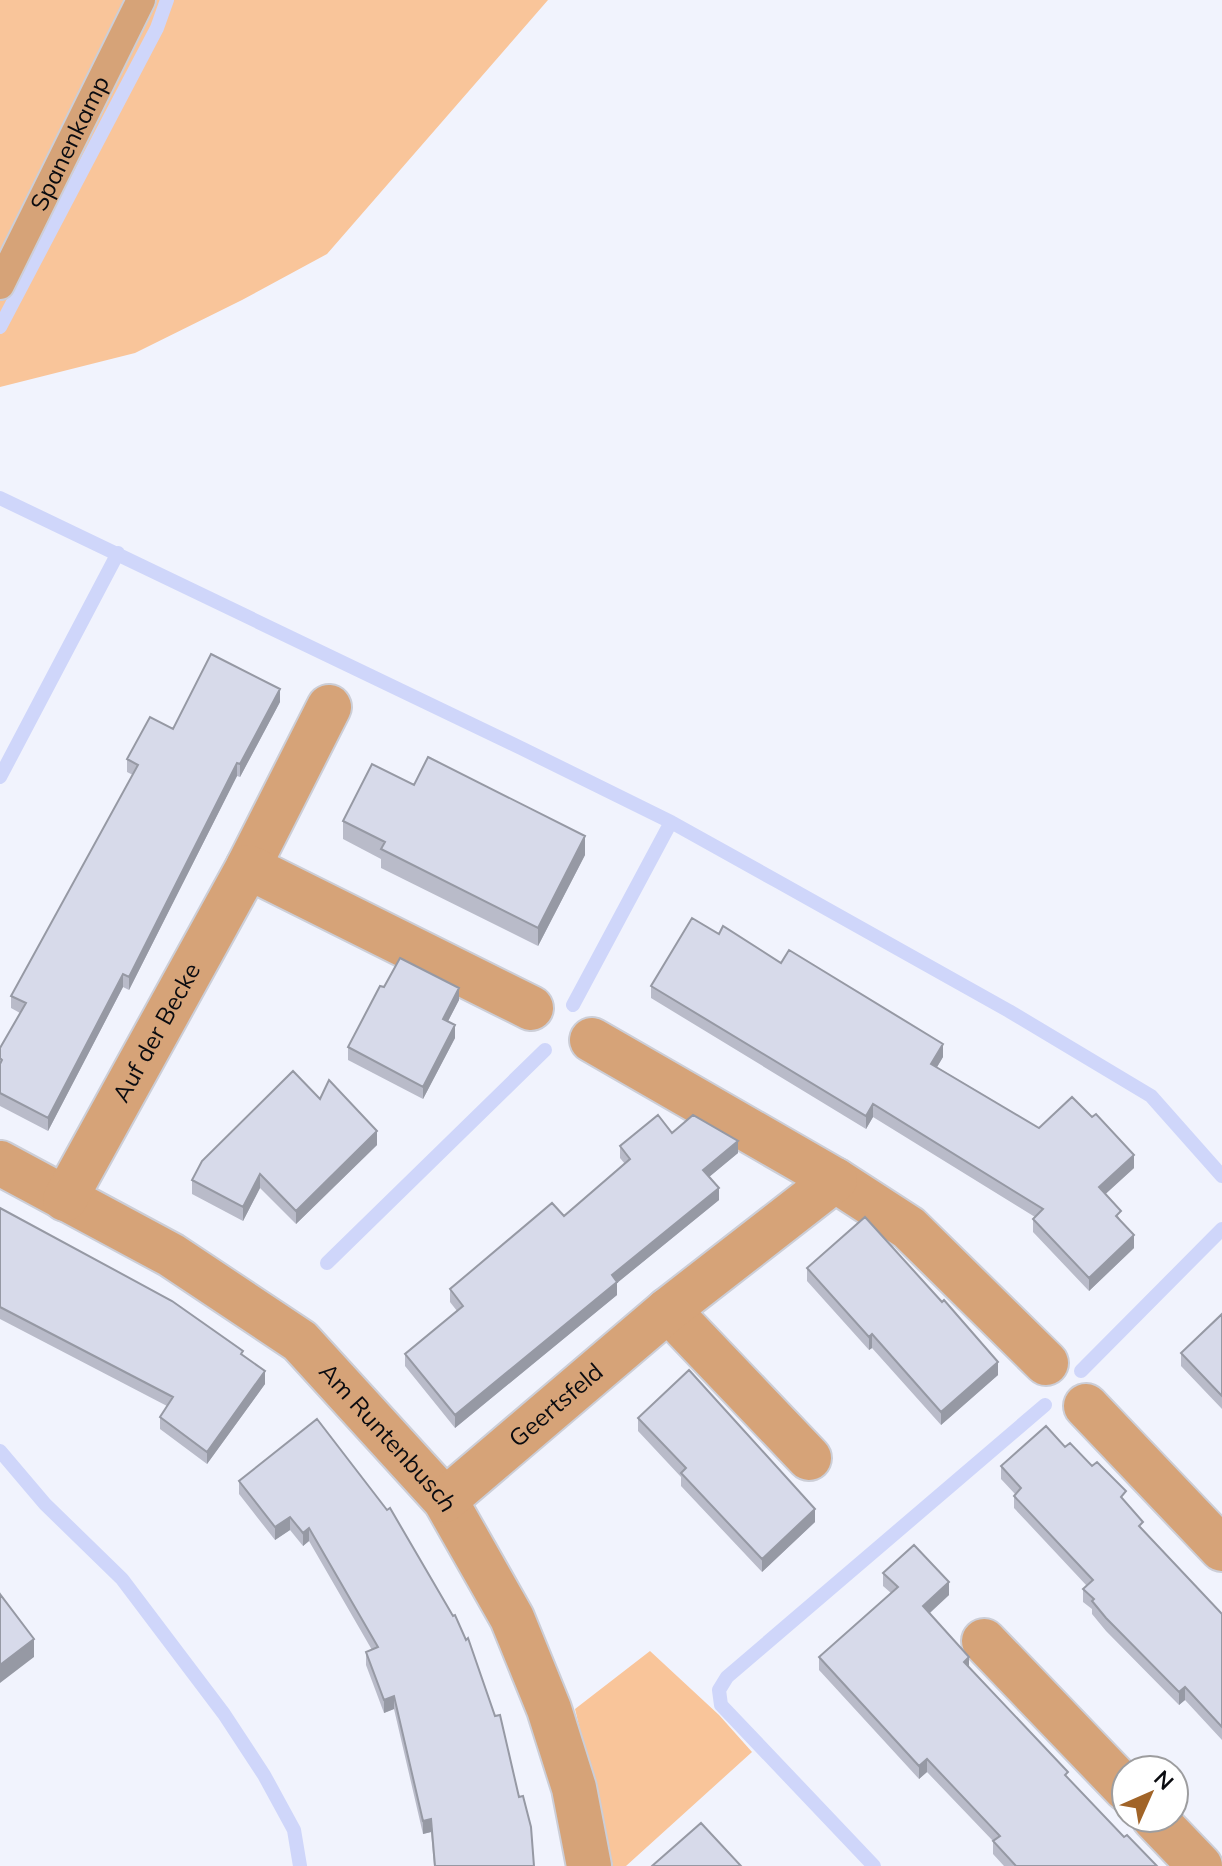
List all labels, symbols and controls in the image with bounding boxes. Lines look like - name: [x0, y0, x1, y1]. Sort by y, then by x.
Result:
- street label: Spanenkamp: [23, 70, 115, 216]
- street label: Auf der Becke: [105, 957, 206, 1107]
- street label: Am Runtenbusch: [313, 1356, 464, 1517]
- street label: Geertsfeld: [502, 1356, 609, 1453]
- north arrow: [1110, 1754, 1190, 1834]
- text: N: [1148, 1764, 1180, 1796]

